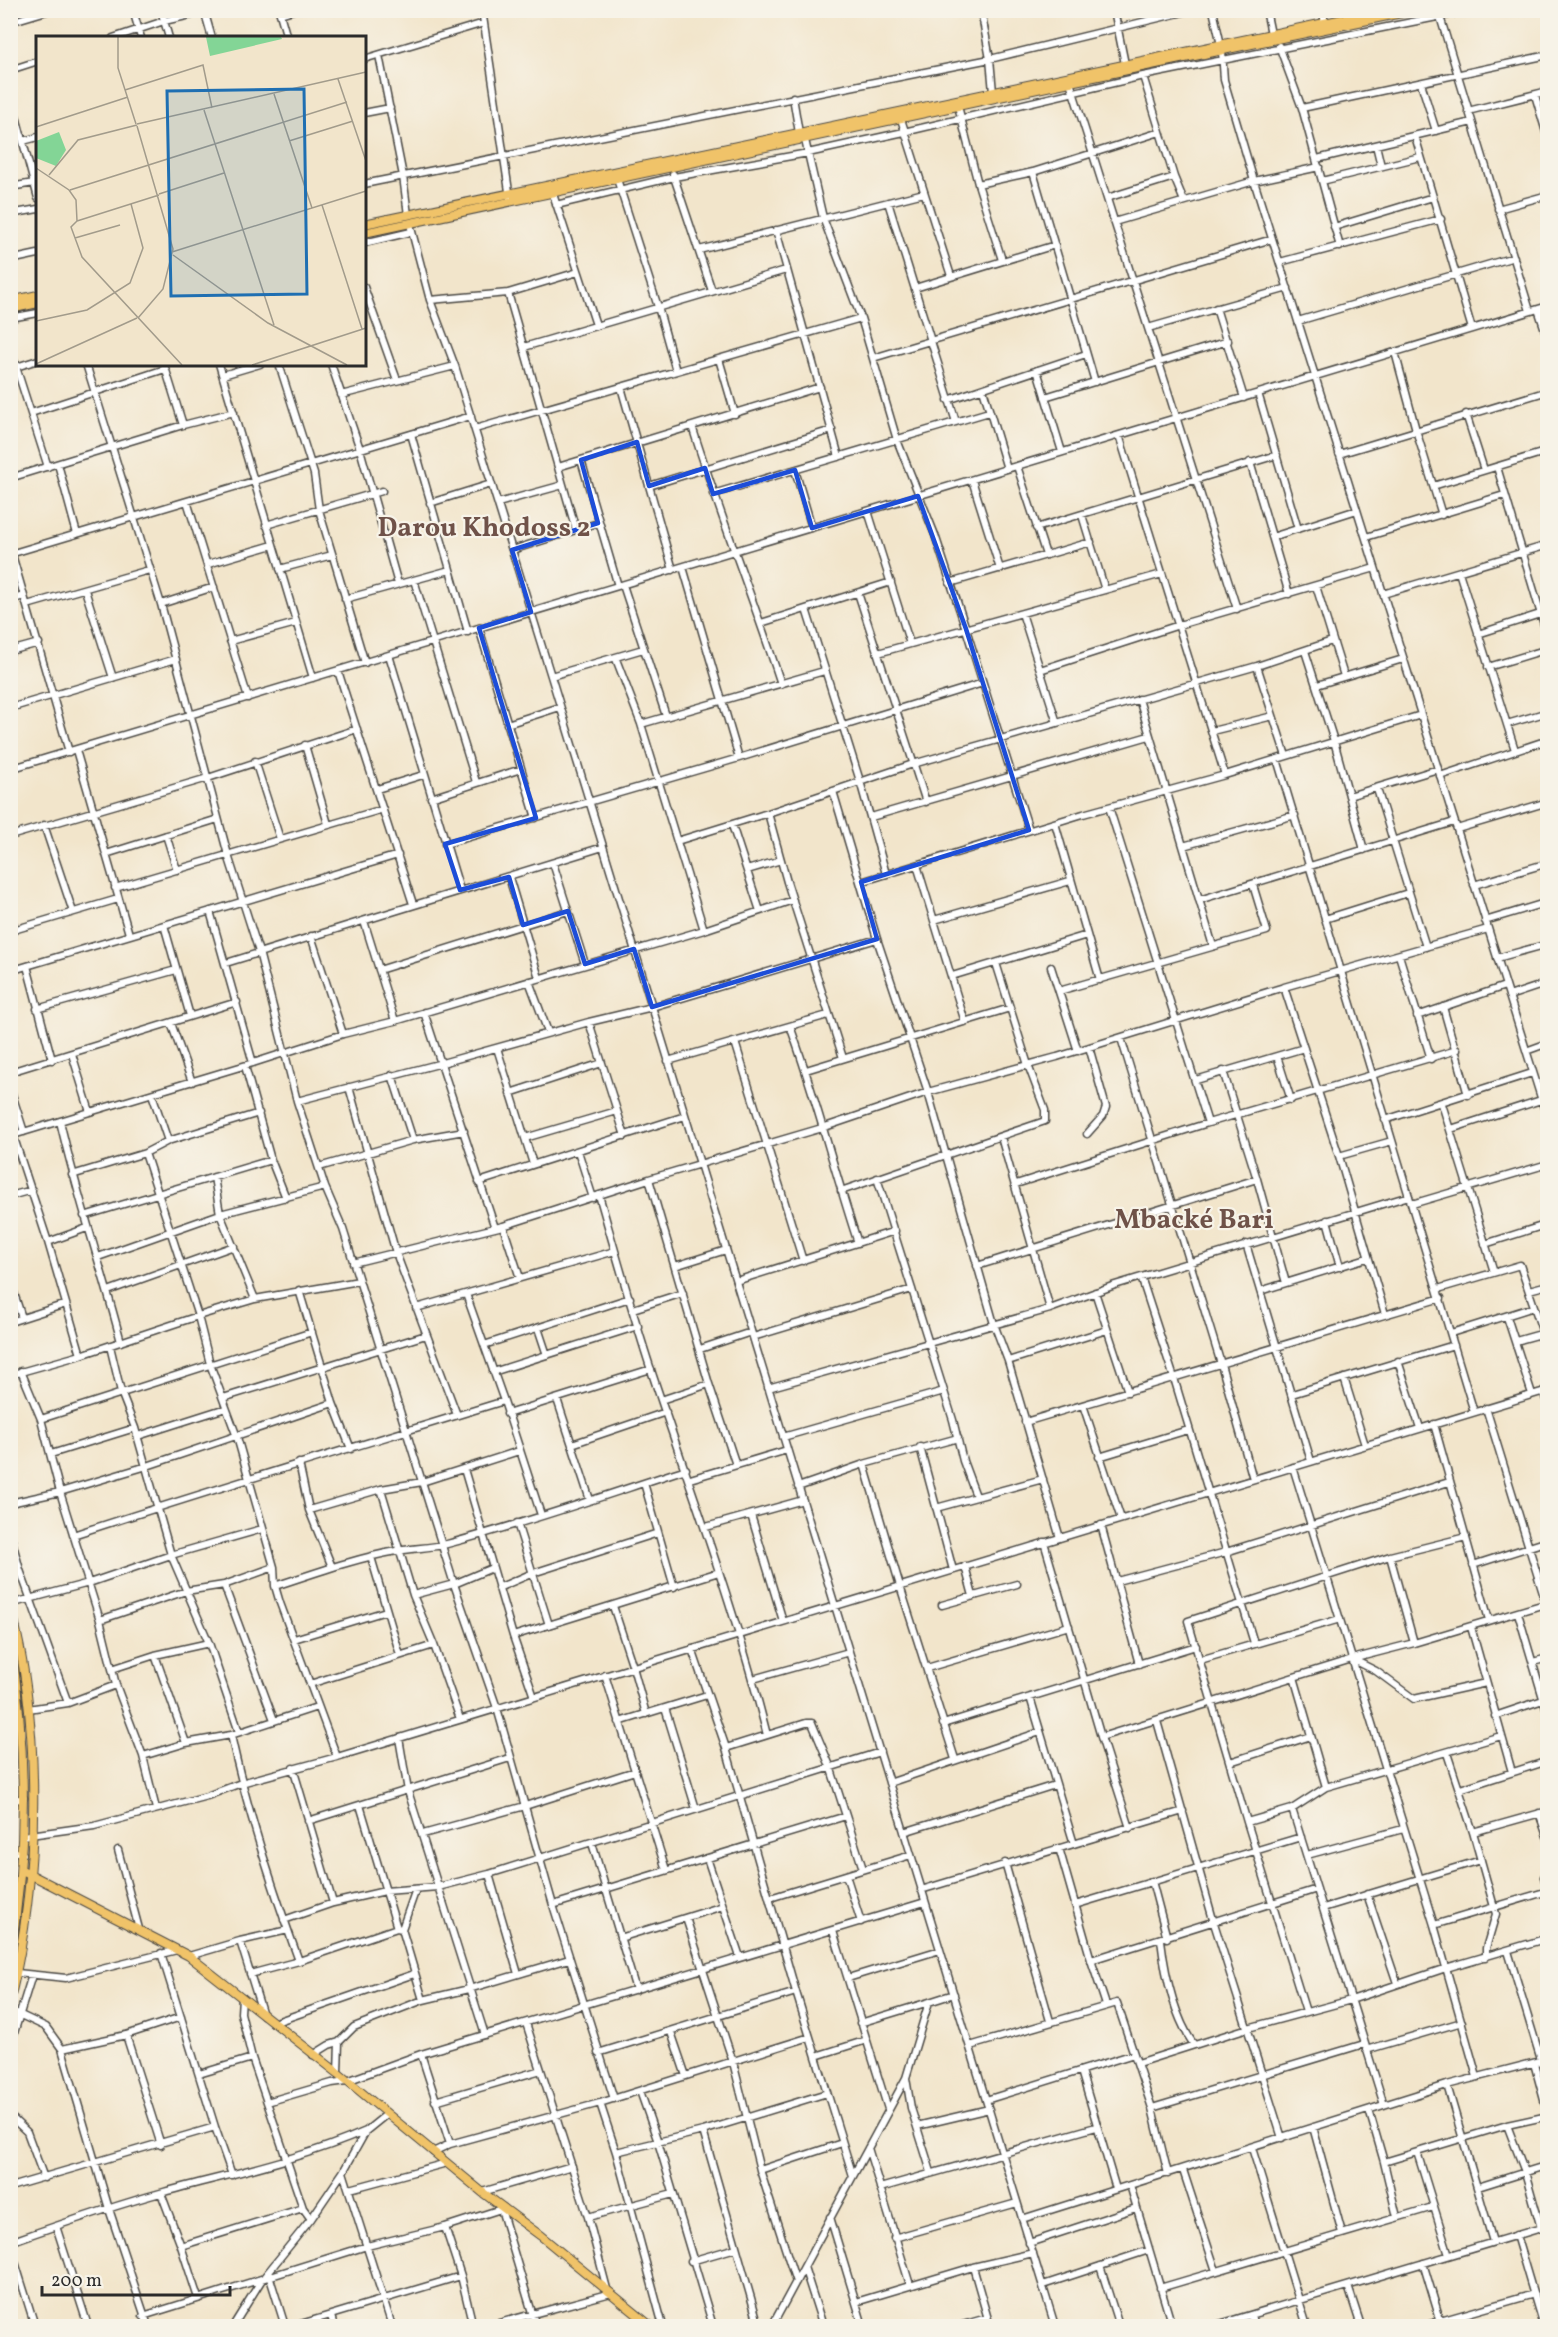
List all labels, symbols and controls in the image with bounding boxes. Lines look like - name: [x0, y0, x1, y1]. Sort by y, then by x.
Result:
- inset map: [36, 36, 366, 366]
- district label: Darou Khodoss 2: [377, 510, 591, 548]
- district label: Mbacké Bari: [1114, 1202, 1274, 1240]
- scale bar: [42, 2259, 230, 2297]
- text: 200 m: [51, 2269, 102, 2294]

